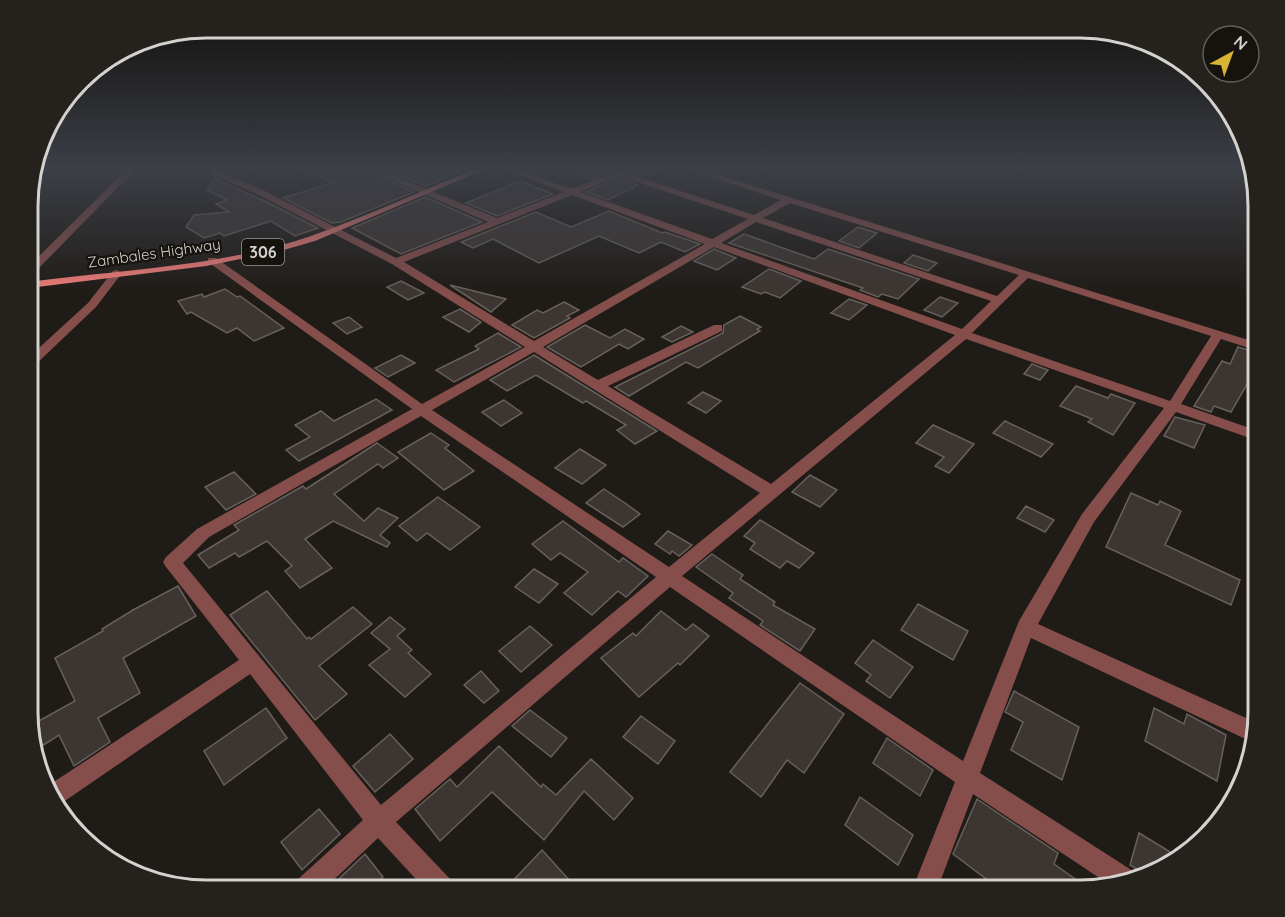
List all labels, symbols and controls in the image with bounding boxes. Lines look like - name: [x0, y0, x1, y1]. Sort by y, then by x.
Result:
- north arrow: [1201, 24, 1261, 84]
- text: N: [1230, 31, 1252, 54]
- street label: Zambales Highway: [86, 234, 222, 272]
- road number: 306: [242, 239, 284, 265]

